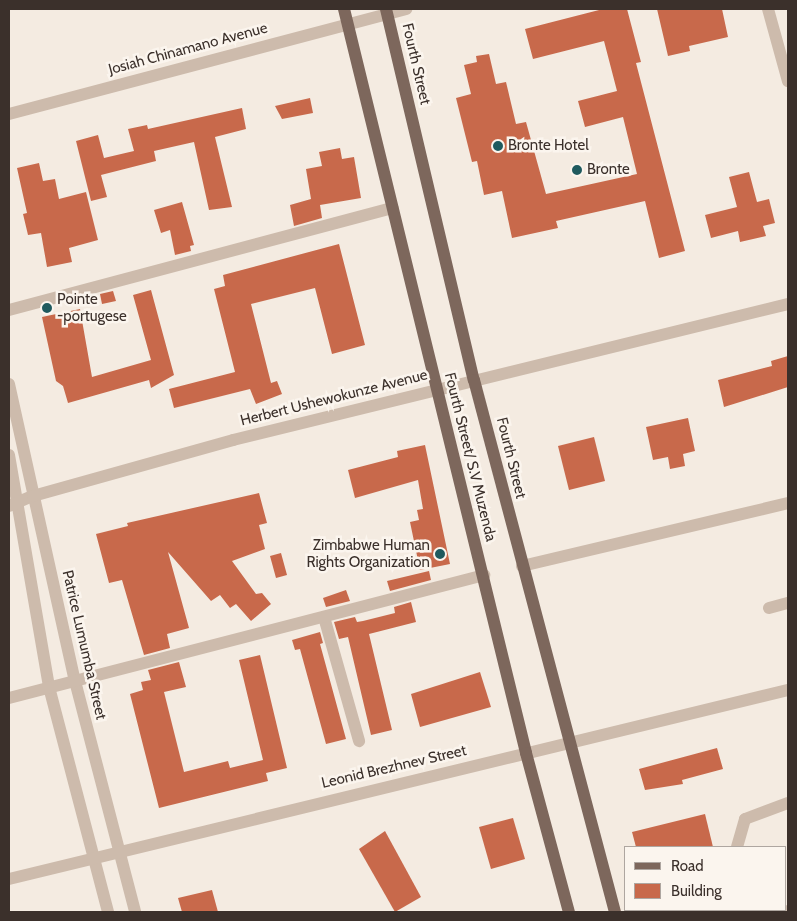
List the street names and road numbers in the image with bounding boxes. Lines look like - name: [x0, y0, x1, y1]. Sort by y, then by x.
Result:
- street label: Josiah Chinamano Avenue: [106, 19, 270, 79]
- street label: Fourth Street: [398, 21, 434, 107]
- street label: Herbert Ushewokunze Avenue: [239, 366, 429, 430]
- street label: Fourth Street/ S.V Muzenda: [440, 371, 500, 543]
- street label: Fourth Street: [492, 415, 530, 501]
- street label: Patrice Lumumba Street: [58, 568, 110, 722]
- street label: Leonid Brezhnev Street: [320, 742, 468, 792]

